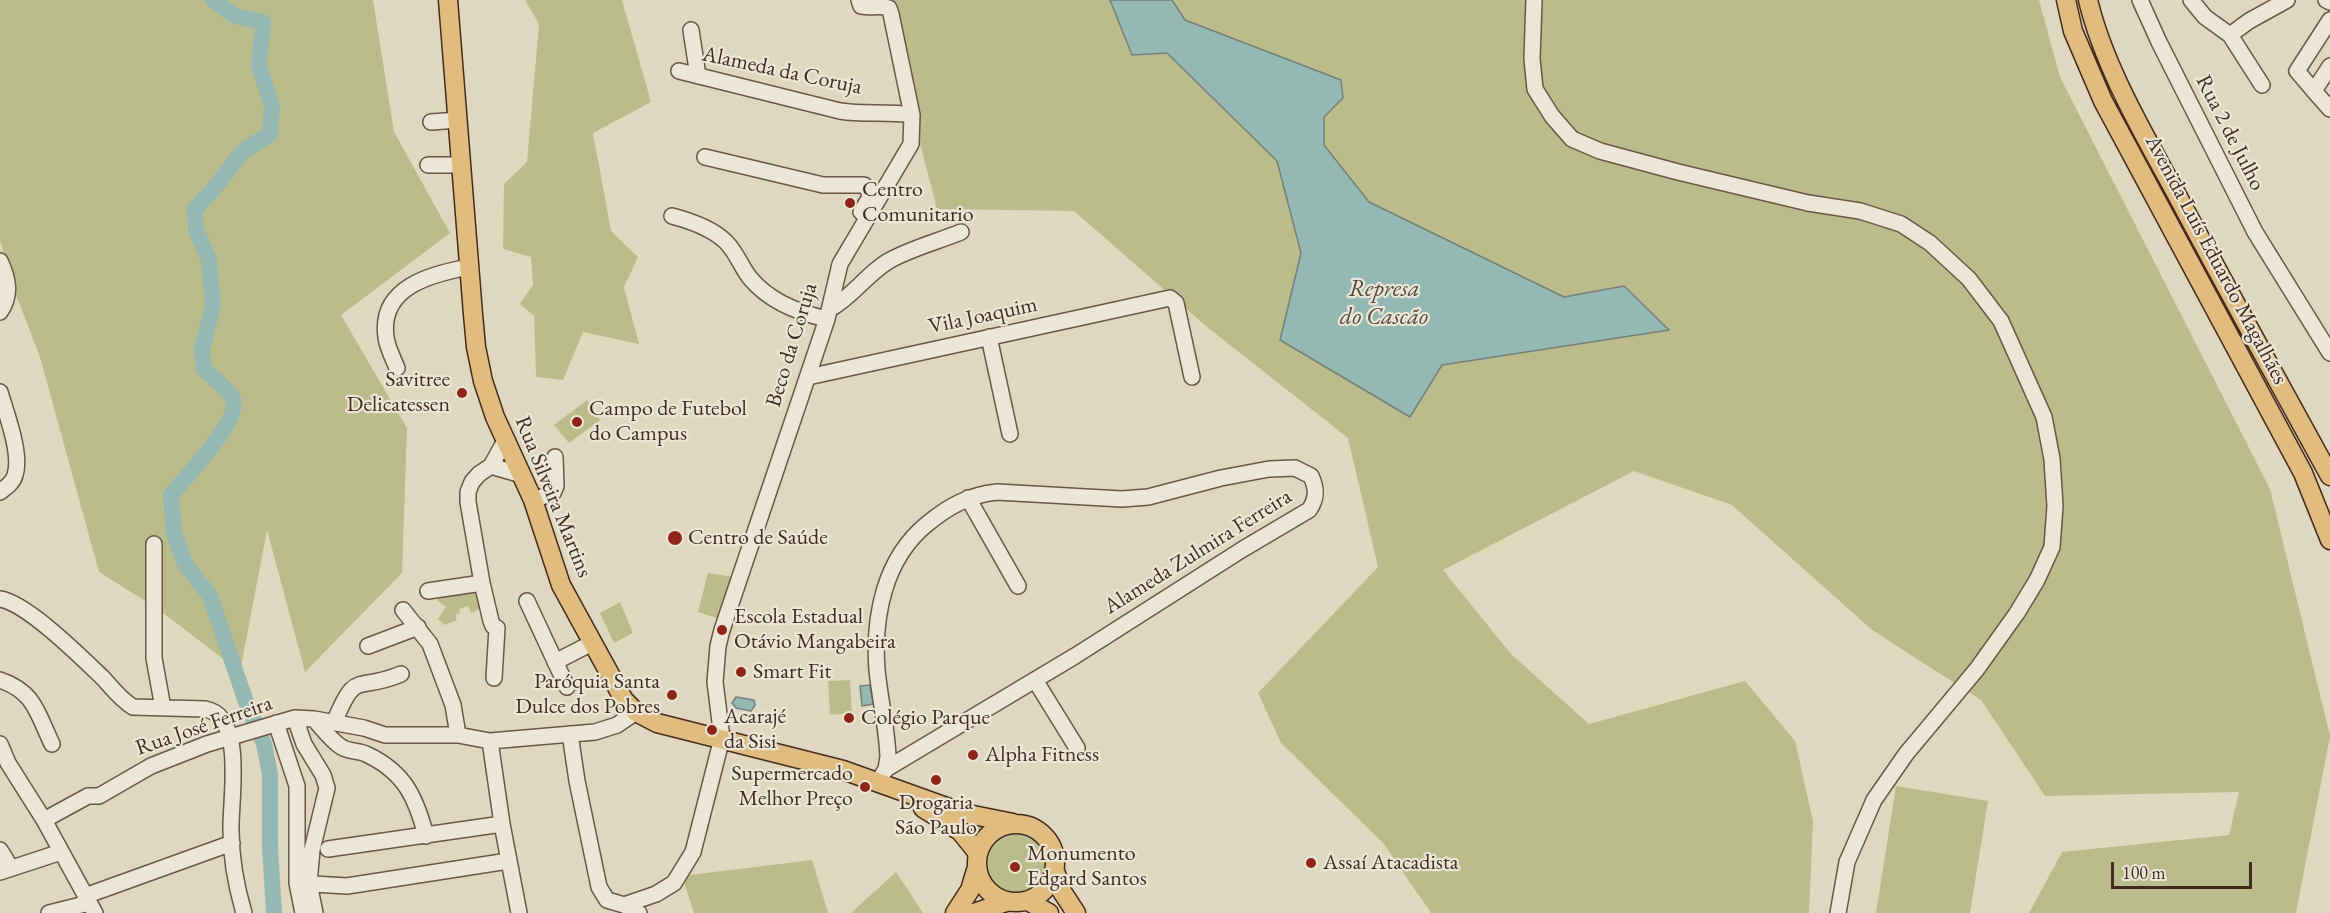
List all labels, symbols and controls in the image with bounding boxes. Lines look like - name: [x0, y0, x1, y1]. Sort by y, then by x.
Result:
- street label: Alameda da Coruja: [700, 41, 864, 101]
- street label: Rua 2 de Julho: [2190, 71, 2270, 195]
- street label: Avenida Luís Eduardo Magalhães: [2139, 131, 2293, 389]
- place label: Centro Comunitario: [862, 177, 974, 228]
- marker: Centro Comunitario: [843, 196, 857, 210]
- water label: Represa do Cascão: [1340, 275, 1428, 331]
- street label: Beco da Coruja: [761, 280, 823, 410]
- street label: Vila Joaquim: [926, 292, 1040, 340]
- place label: Savitree Delicatessen: [347, 367, 450, 418]
- marker: Savitree Delicatessen: [455, 386, 469, 400]
- place label: Campo de Futebol do Campus: [589, 396, 747, 448]
- street label: Rua Silveira Martins: [509, 413, 597, 581]
- marker: Campo de Futebol do Campus: [570, 415, 584, 429]
- street label: Alameda Zulmira Ferreira: [1099, 484, 1297, 620]
- place label: Centro de Saúde: [688, 525, 828, 551]
- marker: Centro de Saúde: [666, 529, 684, 547]
- place label: Escola Estadual Otávio Mangabeira: [734, 604, 896, 656]
- marker: Escola Estadual Otávio Mangabeira: [715, 623, 729, 637]
- place label: Smart Fit: [753, 659, 831, 685]
- marker: Smart Fit: [734, 665, 748, 679]
- place label: Paróquia Santa Dulce dos Pobres: [515, 669, 660, 720]
- marker: Paróquia Santa Dulce dos Pobres: [665, 688, 679, 702]
- street label: Rua José Ferreira: [132, 690, 276, 762]
- place label: Acarajé da Sisi: [724, 704, 786, 756]
- place label: Colégio Parque: [861, 705, 990, 731]
- marker: Colégio Parque: [842, 711, 856, 725]
- marker: Acarajé da Sisi: [705, 723, 719, 737]
- place label: Alpha Fitness: [985, 742, 1099, 768]
- marker: Alpha Fitness: [966, 748, 980, 762]
- place label: Supermercado Melhor Preço: [731, 761, 853, 812]
- marker: Drogaria São Paulo: [929, 773, 943, 787]
- marker: Supermercado Melhor Preço: [858, 780, 872, 794]
- place label: Drogaria São Paulo: [895, 790, 977, 842]
- place label: Monumento Edgard Santos: [1027, 841, 1147, 892]
- place label: Assaí Atacadista: [1323, 850, 1459, 876]
- scale bar: [2114, 850, 2255, 888]
- marker: Assaí Atacadista: [1304, 856, 1318, 870]
- marker: Monumento Edgard Santos: [1008, 860, 1022, 874]
- text: 100 m: [2122, 861, 2166, 884]

